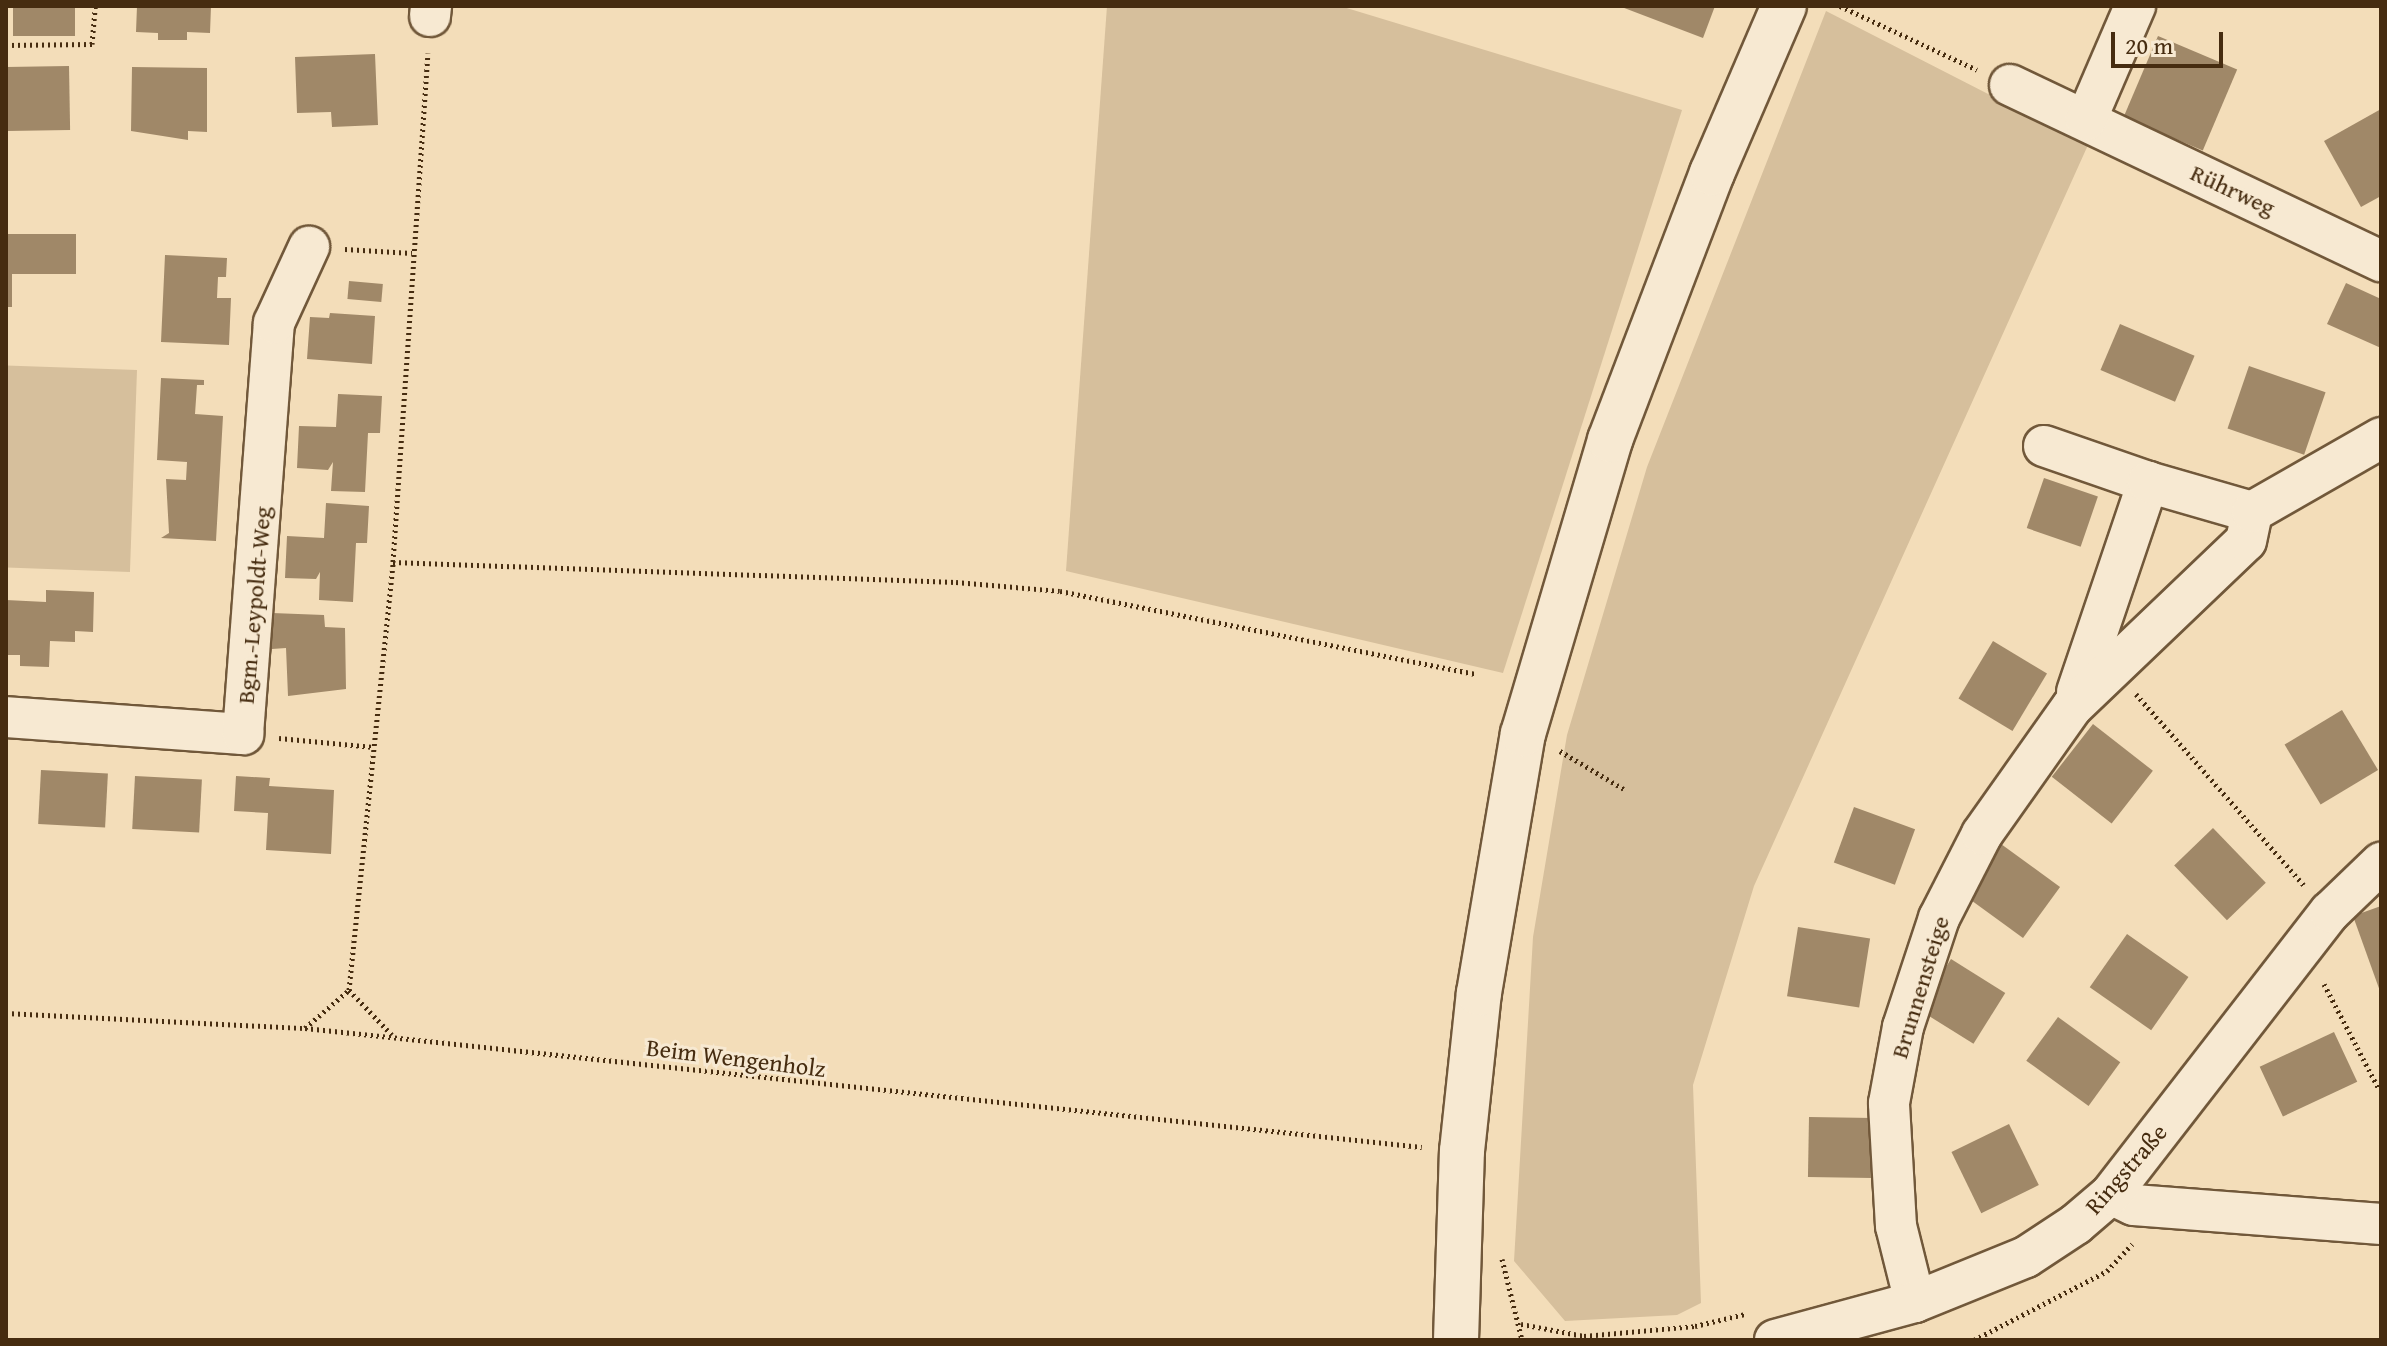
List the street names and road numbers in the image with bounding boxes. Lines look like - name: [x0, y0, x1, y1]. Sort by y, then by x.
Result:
- street label: Rührweg: [2186, 158, 2280, 222]
- street label: Bgm.-Leypoldt-Weg: [231, 505, 277, 705]
- street label: Brunnensteige: [1885, 912, 1955, 1062]
- street label: Beim Wengenholz: [645, 1033, 827, 1083]
- street label: Ringstraße: [2079, 1118, 2173, 1220]

